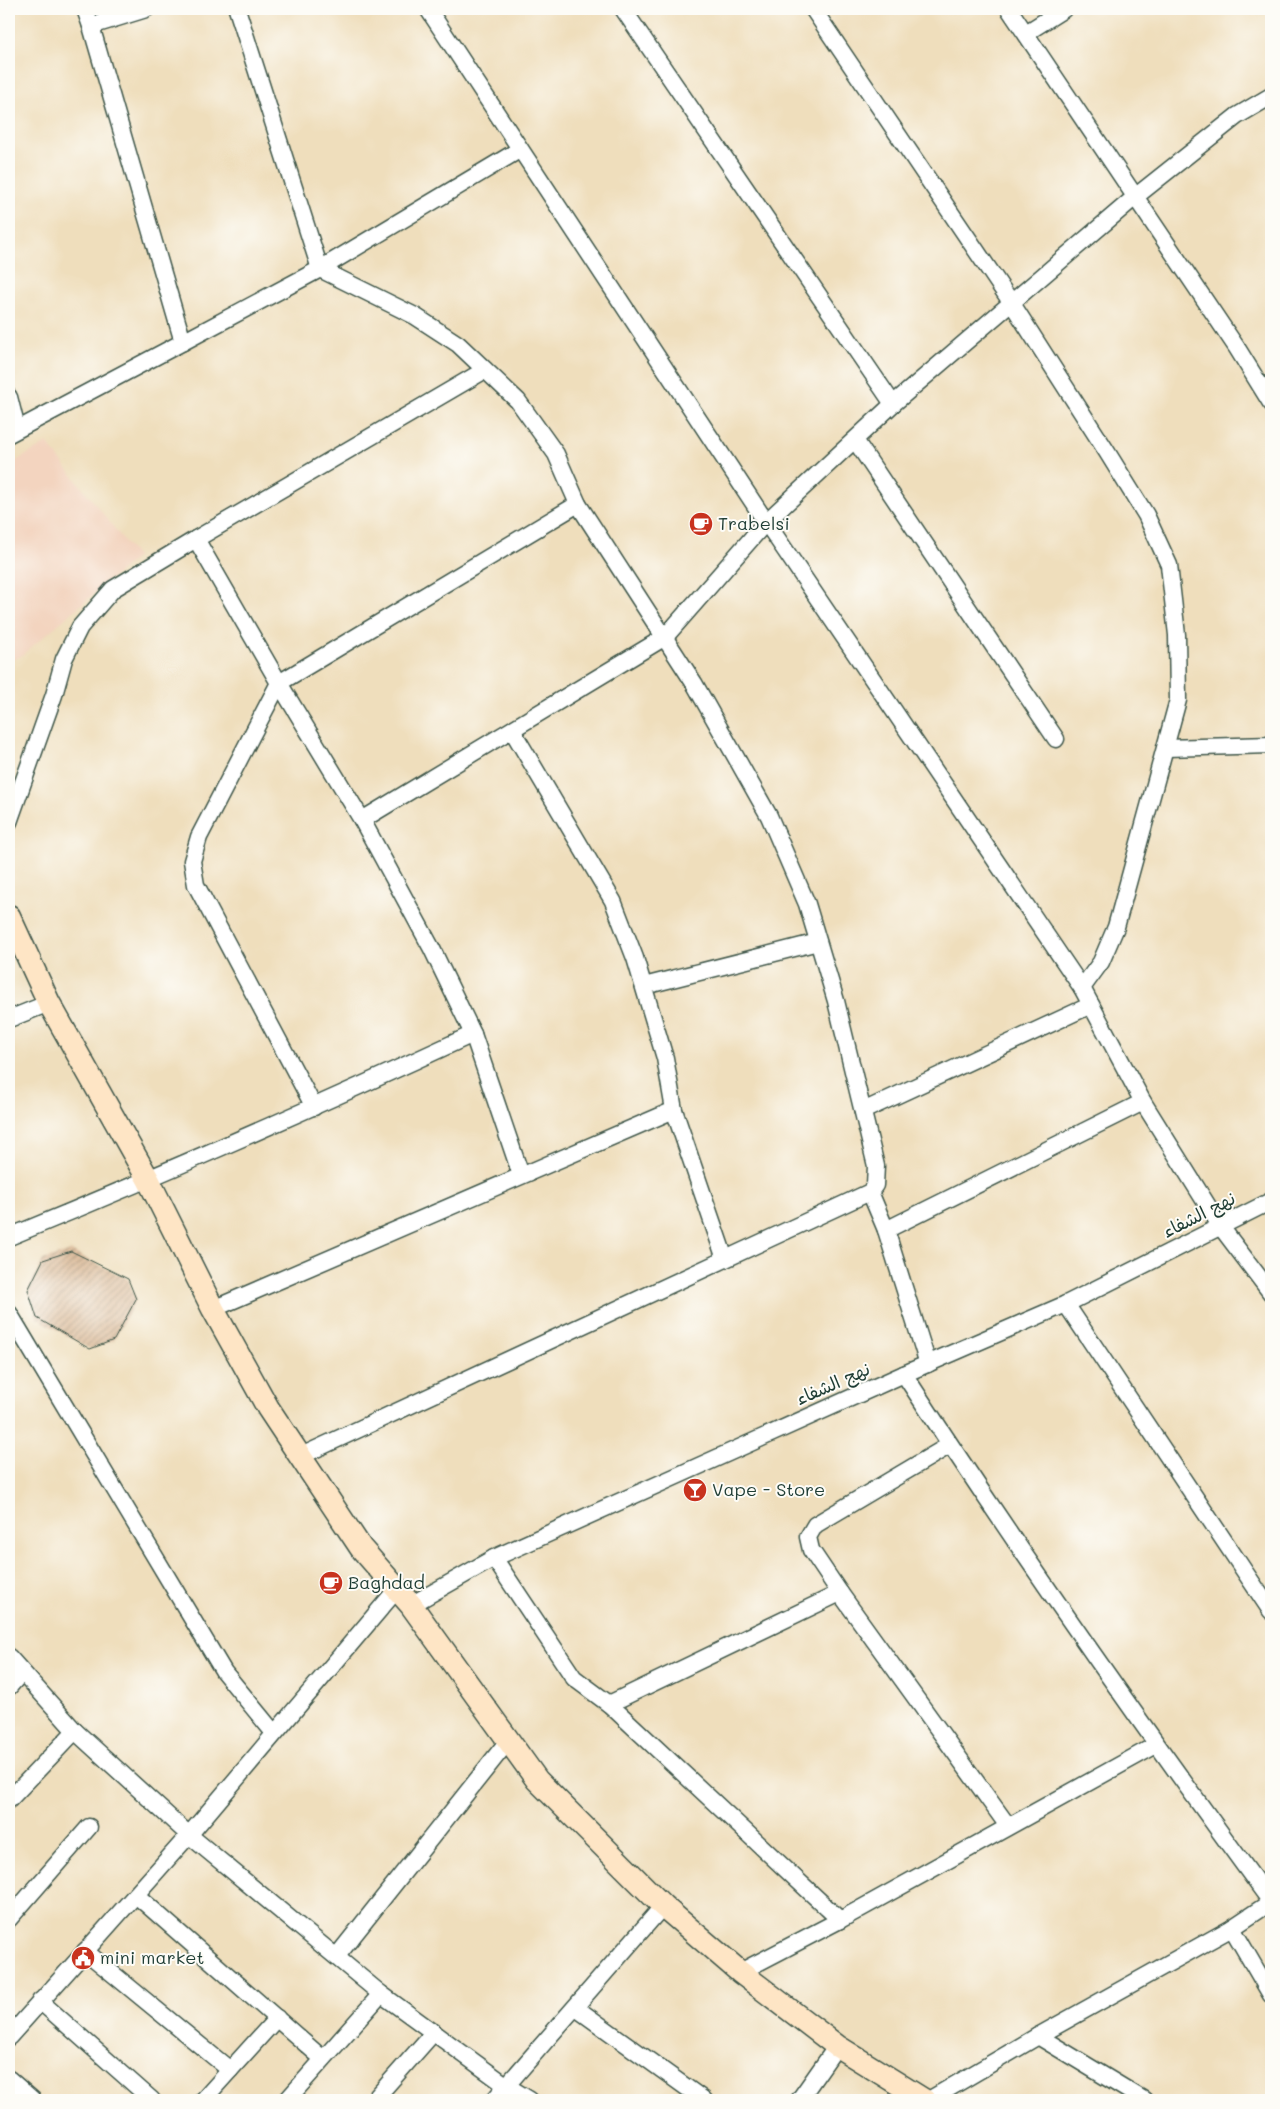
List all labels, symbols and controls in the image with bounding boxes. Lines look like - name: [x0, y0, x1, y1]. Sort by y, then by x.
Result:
- cafe icon: Trabelsi: [688, 511, 714, 537]
- place label: Trabelsi: [718, 511, 790, 535]
- street label: نهج الشفاء: [1158, 1185, 1240, 1244]
- street label: نهج الشفاء: [792, 1356, 874, 1411]
- bar icon: Vape - Store: [682, 1477, 708, 1503]
- place label: Vape - Store: [712, 1477, 825, 1501]
- cafe icon: Baghdad: [318, 1570, 344, 1596]
- place label: Baghdad: [348, 1570, 425, 1594]
- public building icon: mini market: [70, 1945, 96, 1971]
- place label: mini market: [100, 1945, 204, 1969]

